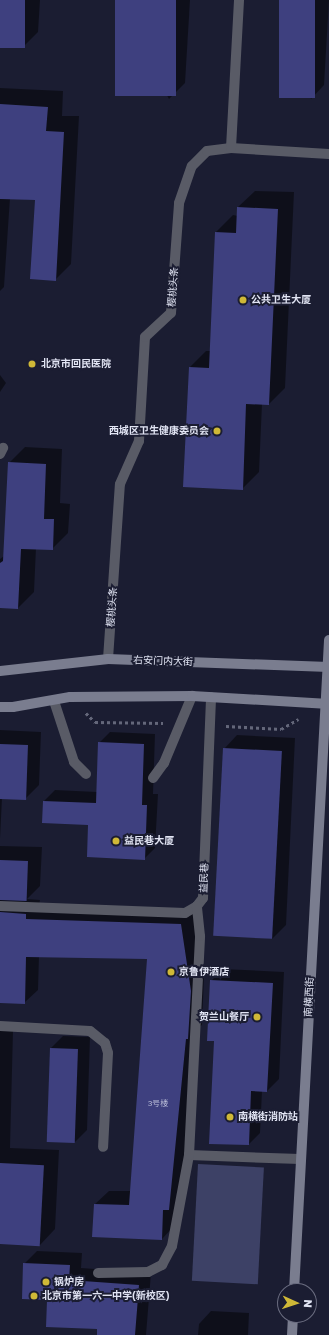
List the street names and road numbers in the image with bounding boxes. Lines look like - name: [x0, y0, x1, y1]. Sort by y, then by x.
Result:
- street label: 樱桃头条: [166, 267, 180, 307]
- street label: 樱桃头条: [105, 587, 119, 627]
- street label: 右安门内大街: [133, 654, 193, 668]
- street label: 益民巷: [197, 863, 211, 893]
- street label: 南横西街: [302, 977, 316, 1017]

